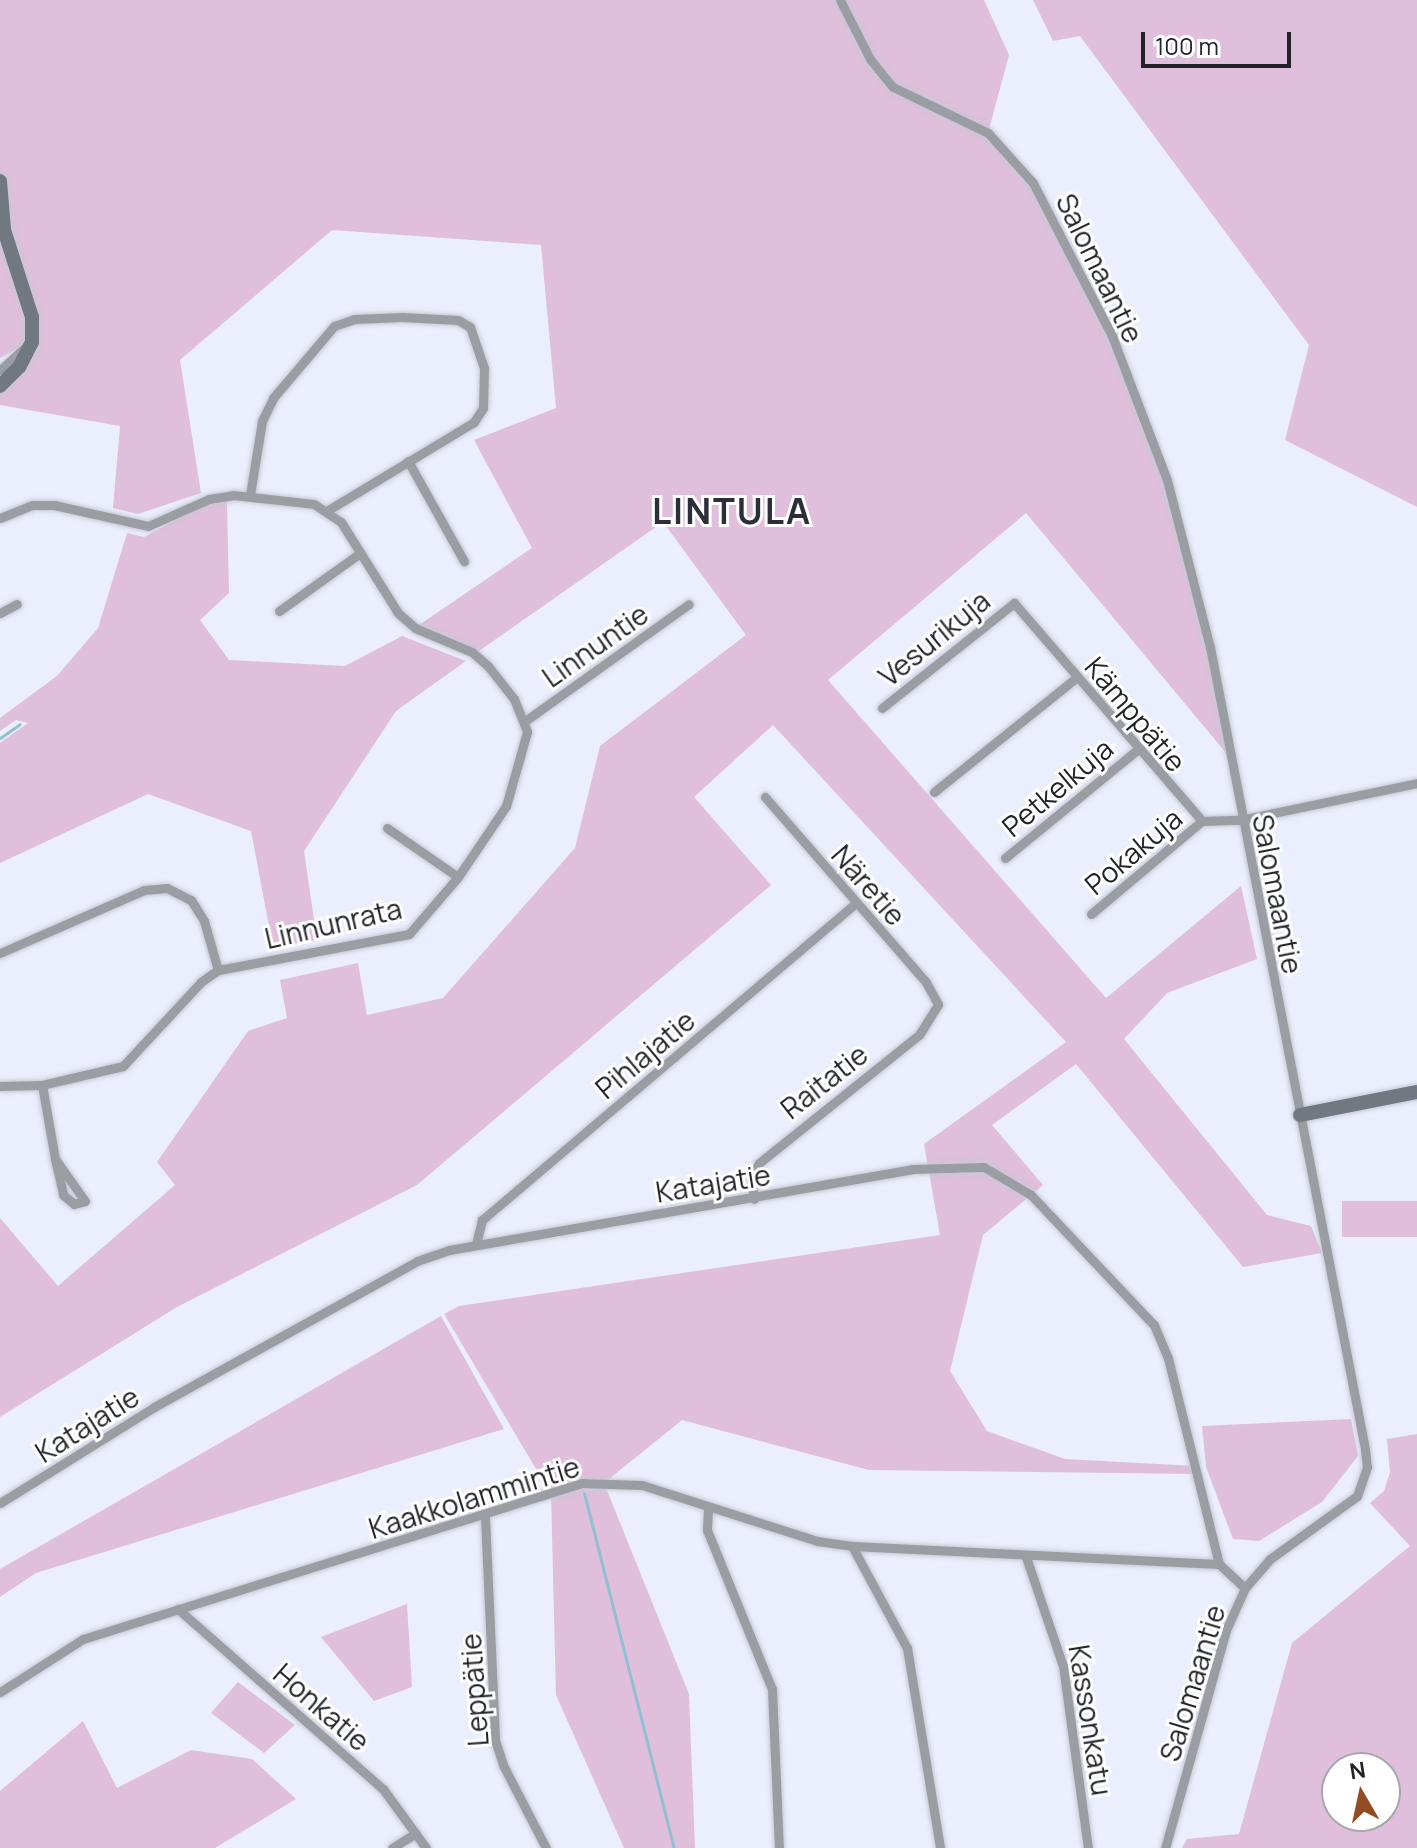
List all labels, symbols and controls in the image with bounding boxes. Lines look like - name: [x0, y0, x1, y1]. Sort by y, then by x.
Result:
- scale bar: [1145, 16, 1295, 66]
- text: 100 m: [1155, 29, 1219, 62]
- street label: Salomaantie: [1049, 188, 1151, 348]
- district label: LINTULA: [652, 489, 812, 533]
- street label: Vesurikuja: [872, 583, 996, 693]
- street label: Linnuntie: [536, 596, 654, 694]
- street label: Kämppätie: [1079, 650, 1193, 778]
- street label: Petkelkuja: [995, 731, 1119, 843]
- street label: Pokakuja: [1078, 801, 1188, 901]
- street label: Salomaantie: [1246, 812, 1310, 976]
- street label: Näretie: [825, 838, 913, 932]
- street label: Linnunrata: [261, 891, 405, 955]
- street label: Pihlajatie: [589, 1003, 701, 1105]
- street label: Raitatie: [774, 1037, 874, 1125]
- street label: Katajatie: [653, 1157, 773, 1209]
- street label: Katajatie: [29, 1379, 145, 1469]
- street label: Kaakkolammintie: [365, 1449, 583, 1545]
- street label: Salomaantie: [1152, 1601, 1232, 1765]
- street label: Leppätie: [453, 1632, 495, 1748]
- street label: Kassonkatu: [1063, 1642, 1119, 1798]
- street label: Honkatie: [267, 1656, 377, 1758]
- north arrow: [1321, 1752, 1401, 1832]
- text: N: [1347, 1754, 1368, 1786]

